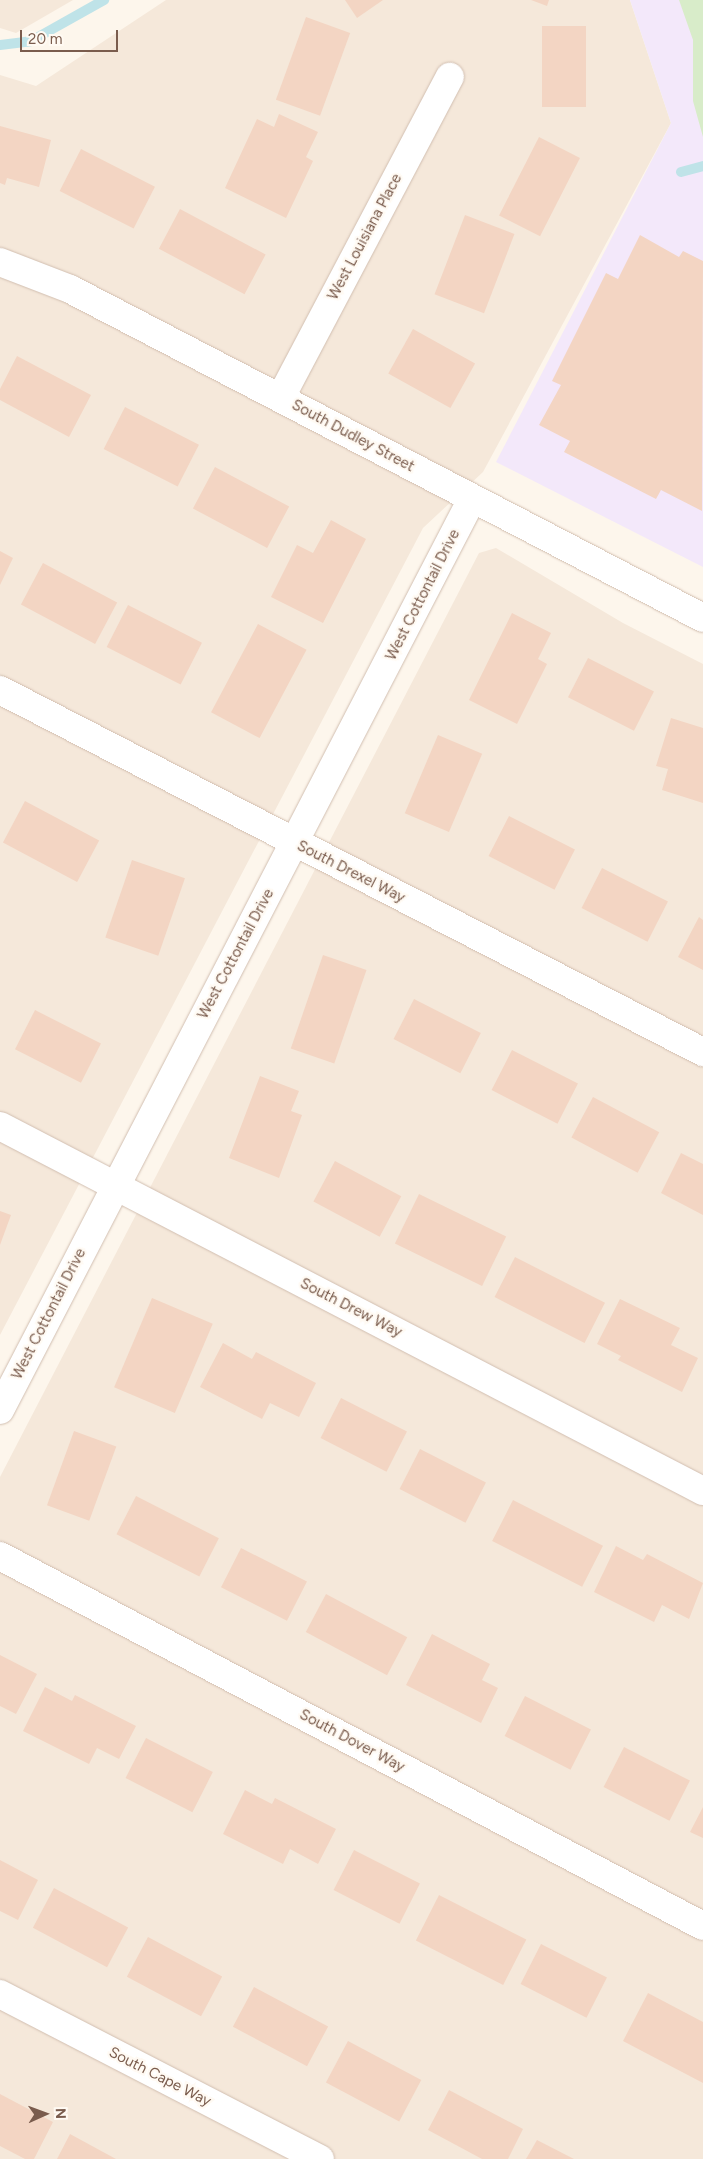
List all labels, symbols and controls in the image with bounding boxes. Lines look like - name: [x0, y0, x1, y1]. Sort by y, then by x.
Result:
- scale bar: [22, 20, 120, 52]
- text: 20 m: [28, 30, 62, 48]
- street label: West Louisiana Place: [324, 171, 406, 303]
- street label: South Dudley Street: [289, 396, 417, 476]
- street label: West Cottontail Drive: [382, 526, 464, 664]
- street label: South Drexel Way: [294, 837, 408, 907]
- street label: West Cottontail Drive: [194, 886, 278, 1022]
- street label: West Cottontail Drive: [8, 1245, 90, 1383]
- street label: South Drew Way: [297, 1275, 405, 1341]
- street label: South Dover Way: [296, 1706, 408, 1776]
- street label: South Cape Way: [106, 2043, 214, 2111]
- north arrow: [20, 2089, 70, 2139]
- text: N: [52, 2108, 69, 2119]

